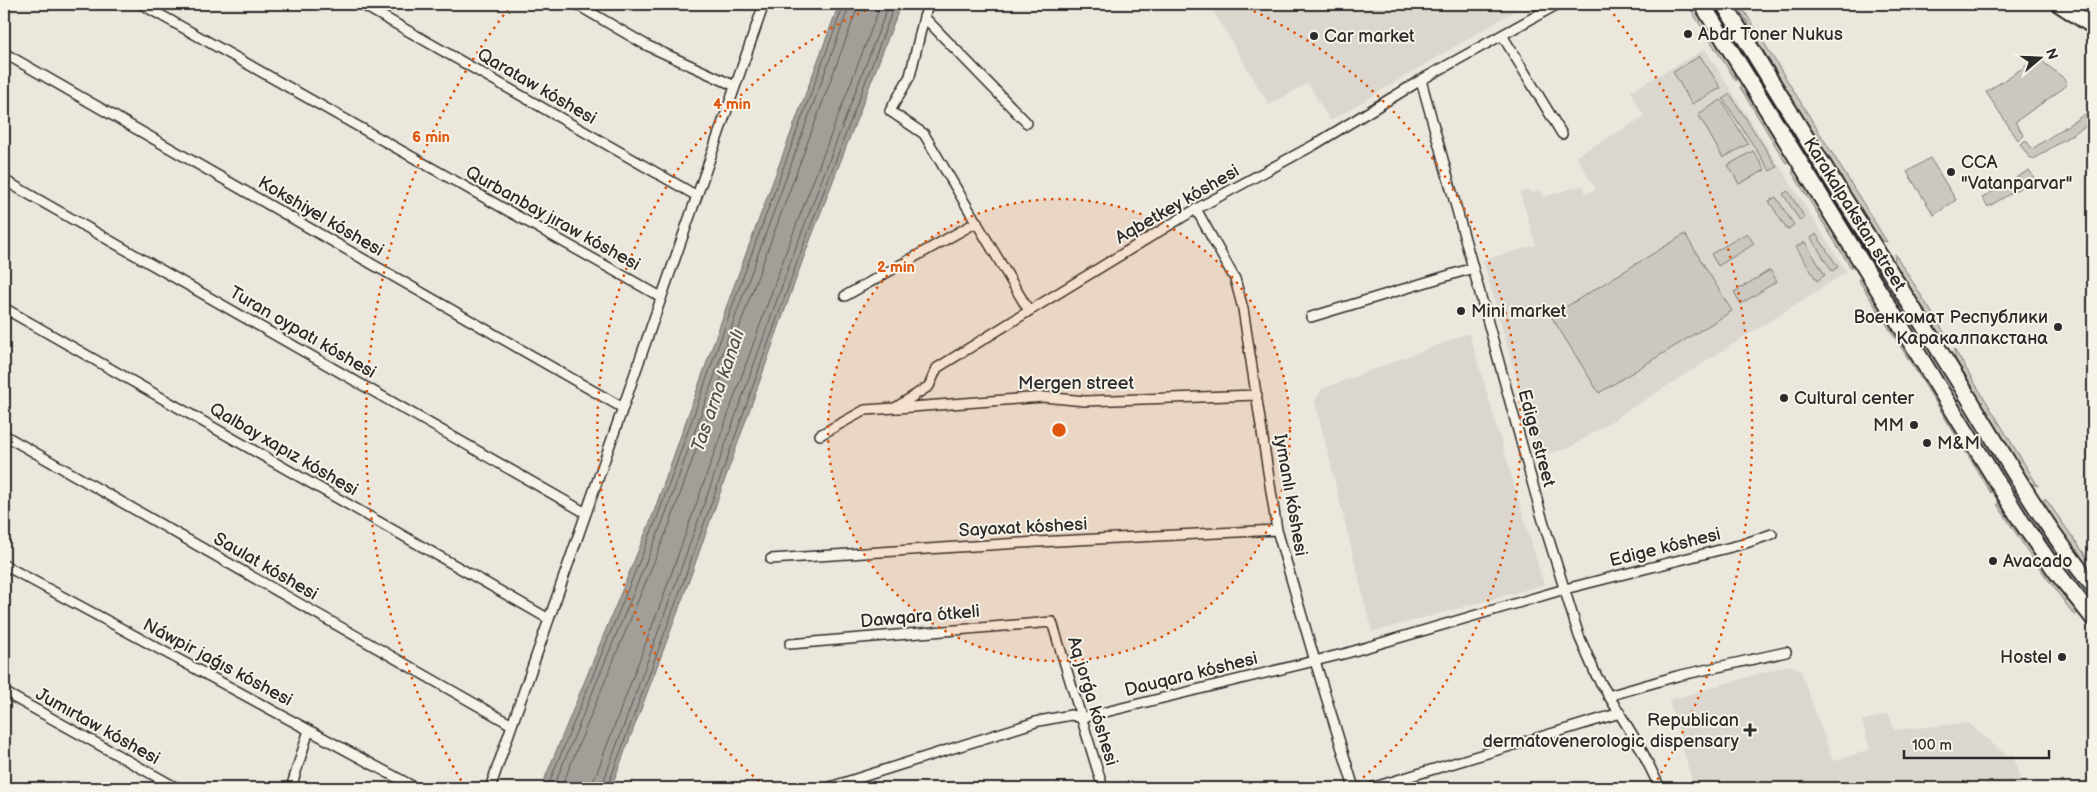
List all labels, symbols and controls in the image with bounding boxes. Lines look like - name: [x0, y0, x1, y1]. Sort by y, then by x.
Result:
- place label: Abdr Toner Nukus: [1698, 24, 1843, 45]
- place label: Car market: [1324, 26, 1415, 47]
- marker: Abdr Toner Nukus: [1682, 28, 1694, 40]
- marker: Car market: [1308, 30, 1320, 42]
- north arrow: [2014, 32, 2064, 82]
- street label: Qarataw kóshesi: [473, 44, 600, 129]
- text: N: [2042, 46, 2062, 62]
- text: 4 min: [713, 95, 751, 114]
- text: 6 min: [412, 128, 450, 147]
- street label: Karakalpakstan street: [1799, 134, 1911, 295]
- place label: CCA "Vatanparvar": [1961, 152, 2072, 194]
- street label: Aqbetkey kóshesi: [1111, 160, 1243, 248]
- street label: Qurbanbay jıraw kóshesi: [462, 162, 644, 275]
- marker: CCA "Vatanparvar": [1945, 166, 1957, 178]
- street label: Kokshiyel kóshesi: [254, 172, 387, 261]
- text: 2 min: [877, 258, 915, 277]
- street label: Turan oypatı kóshesi: [226, 282, 380, 383]
- place label: Mini market: [1471, 301, 1567, 322]
- marker: Mini market: [1455, 305, 1467, 317]
- place label: Военкомат Республики Каракалпакстана: [1854, 307, 2048, 349]
- marker: Военкомат Республики Каракалпакстана: [2052, 321, 2064, 333]
- water label: Tas arna kanalı: [687, 326, 750, 455]
- street label: Mergen street: [1018, 373, 1134, 394]
- street label: Edige street: [1513, 387, 1560, 489]
- place label: Cultural center: [1794, 388, 1915, 409]
- marker: Cultural center: [1778, 392, 1790, 404]
- street label: Qalbay xapız kóshesi: [206, 398, 362, 501]
- place label: MM: [1873, 415, 1904, 436]
- marker: MM: [1908, 419, 1920, 431]
- centre of rings: [1050, 421, 1068, 439]
- street label: Iymanlı kóshesi: [1269, 432, 1312, 558]
- place label: M&M: [1937, 433, 1980, 454]
- marker: M&M: [1921, 437, 1933, 449]
- street label: Sayaxat kóshesi: [958, 514, 1088, 541]
- street label: Edige kóshesi: [1607, 524, 1723, 571]
- street label: Saulat kóshesi: [210, 528, 322, 605]
- place label: Avacado: [2003, 551, 2072, 572]
- marker: Avacado: [1987, 555, 1999, 567]
- street label: Dawqara ótkeli: [859, 601, 981, 632]
- street label: Náwpir jaǵıs kóshesi: [139, 614, 296, 711]
- street label: Aq jorǵa kóshesi: [1063, 634, 1122, 768]
- place label: Hostel: [2000, 647, 2052, 668]
- street label: Dauqara kóshesi: [1122, 648, 1260, 701]
- marker: Hostel: [2056, 651, 2068, 663]
- street label: Jumırtaw kóshesi: [32, 684, 164, 769]
- place label: Republican dermatovenerologic dispensary: [1483, 710, 1740, 752]
- marker: Republican dermatovenerologic dispensary: [1743, 723, 1757, 737]
- scale bar: [1904, 727, 2050, 759]
- text: 100 m: [1912, 736, 1952, 755]

